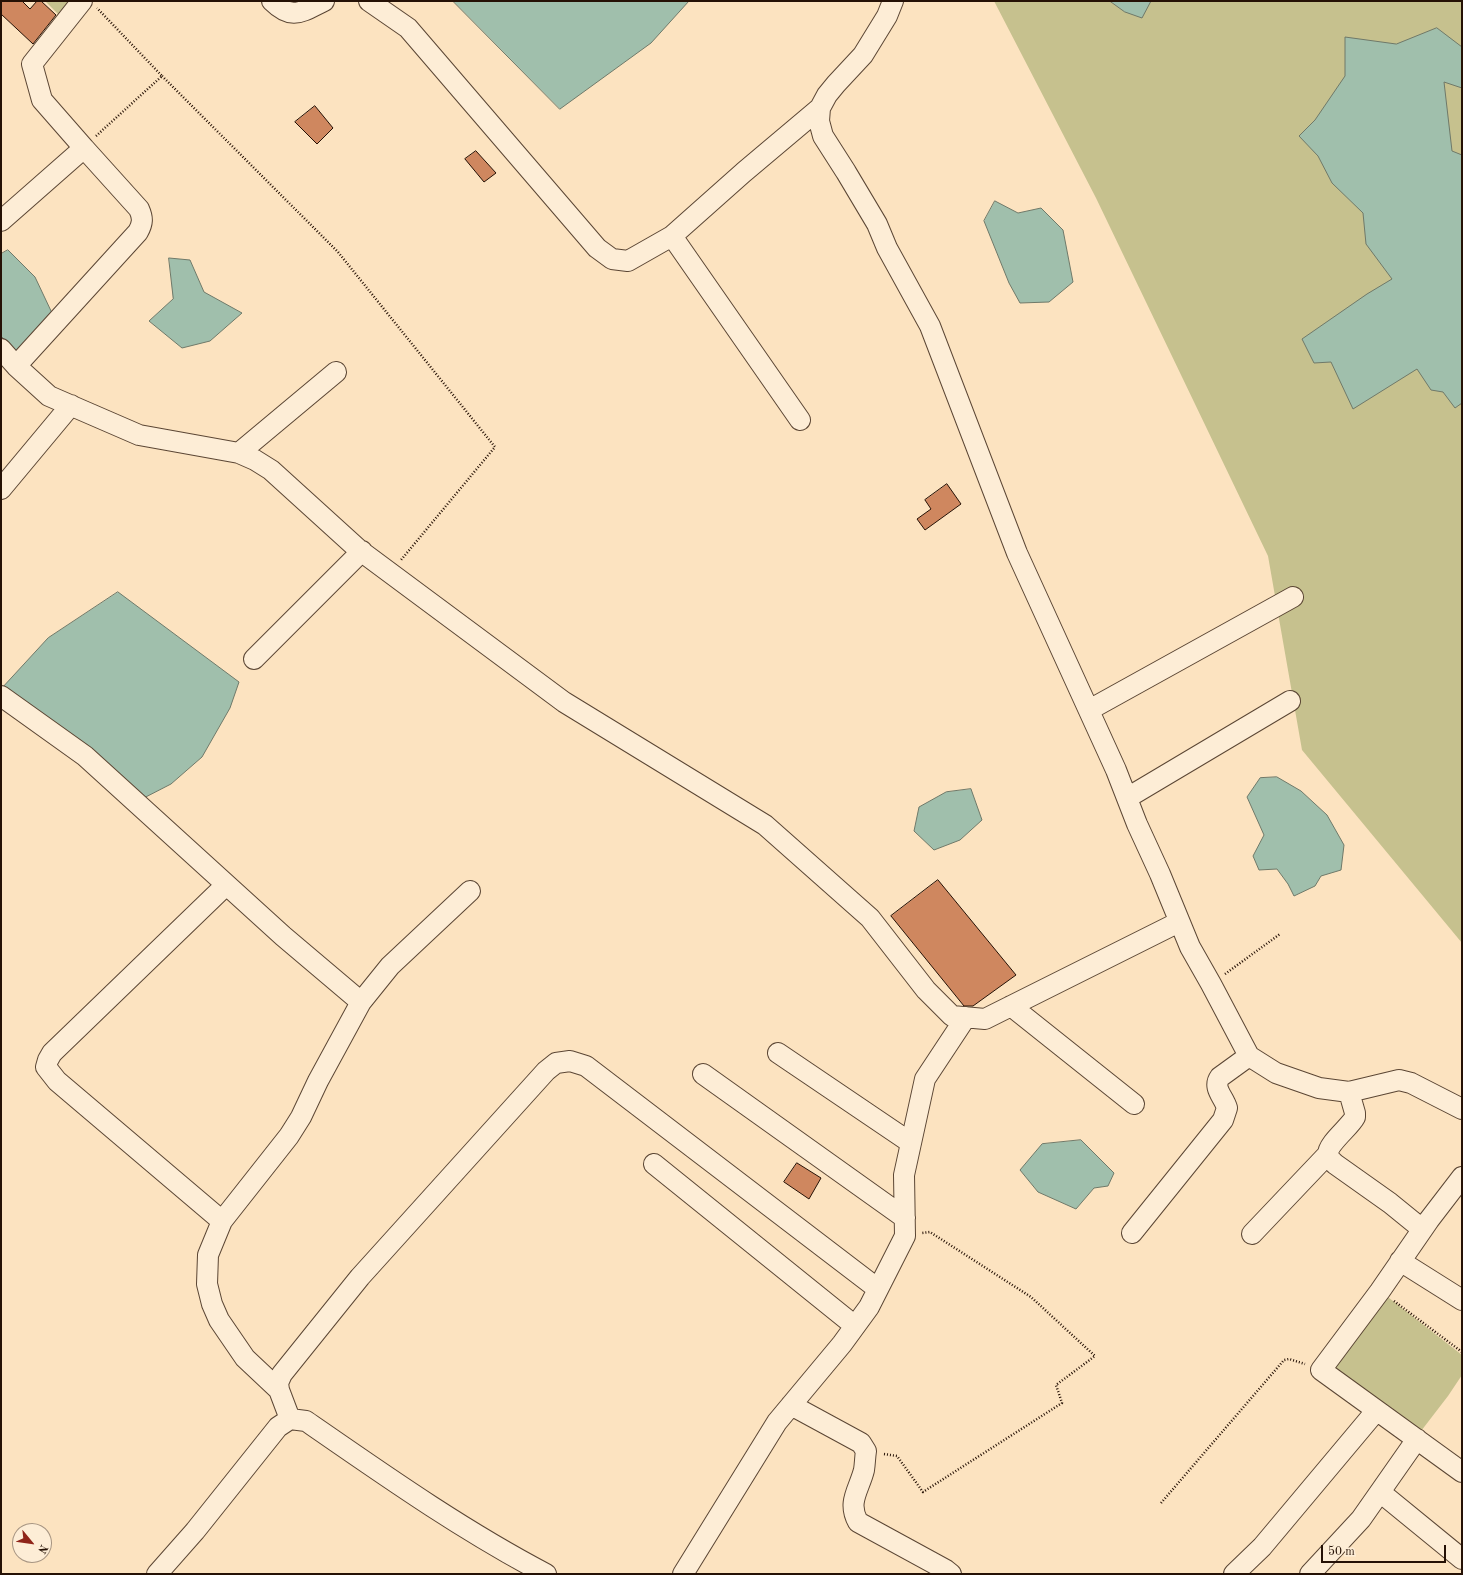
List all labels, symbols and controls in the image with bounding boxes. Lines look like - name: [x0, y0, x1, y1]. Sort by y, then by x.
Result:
- north arrow: [12, 1523, 52, 1563]
- scale bar: [1323, 1537, 1448, 1563]
- text: N: [35, 1542, 49, 1555]
- text: 50 m: [1328, 1546, 1355, 1558]

